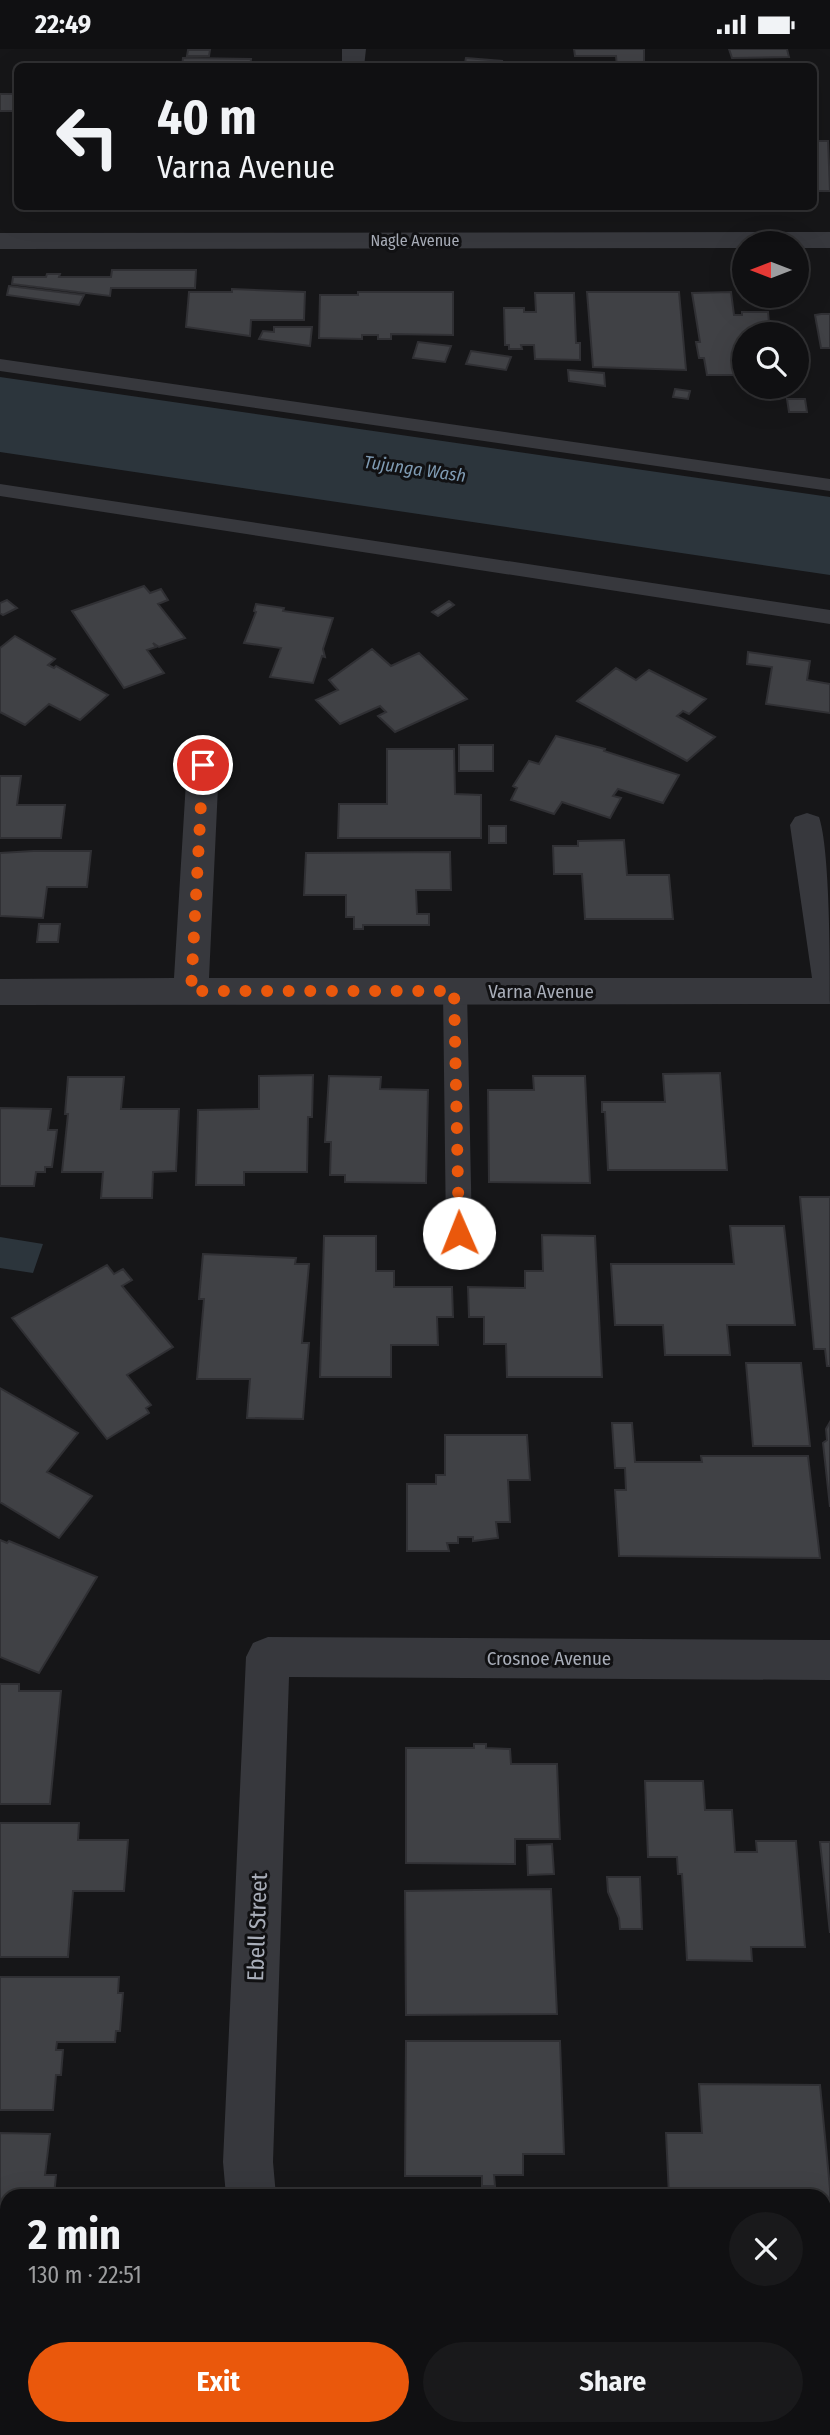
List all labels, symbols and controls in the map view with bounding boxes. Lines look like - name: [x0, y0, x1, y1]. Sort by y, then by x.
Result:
- text: 22:49: [35, 9, 91, 40]
- text: 40 m: [157, 88, 257, 147]
- icon: left: [42, 91, 133, 182]
- text: Varna Avenue: [157, 148, 335, 186]
- street label: Nagle Avenue: [371, 231, 459, 250]
- north arrow: [732, 231, 808, 308]
- map controls: [732, 231, 809, 399]
- button: search: [732, 322, 809, 399]
- water label: Tujunga Wash: [363, 451, 467, 487]
- pin: [173, 735, 233, 795]
- icon: arrive: [184, 746, 222, 784]
- street label: Varna Avenue: [488, 980, 594, 1003]
- position arrow: [422, 1196, 496, 1270]
- street label: Crosnoe Avenue: [487, 1647, 611, 1670]
- street label: Ebell Street: [241, 1872, 273, 1982]
- text: 2 min: [28, 2210, 121, 2260]
- button: close: [729, 2212, 803, 2286]
- text: 130 m · 22:51: [28, 2261, 142, 2289]
- button: Exit: [28, 2342, 409, 2422]
- button: Share: [423, 2342, 803, 2422]

